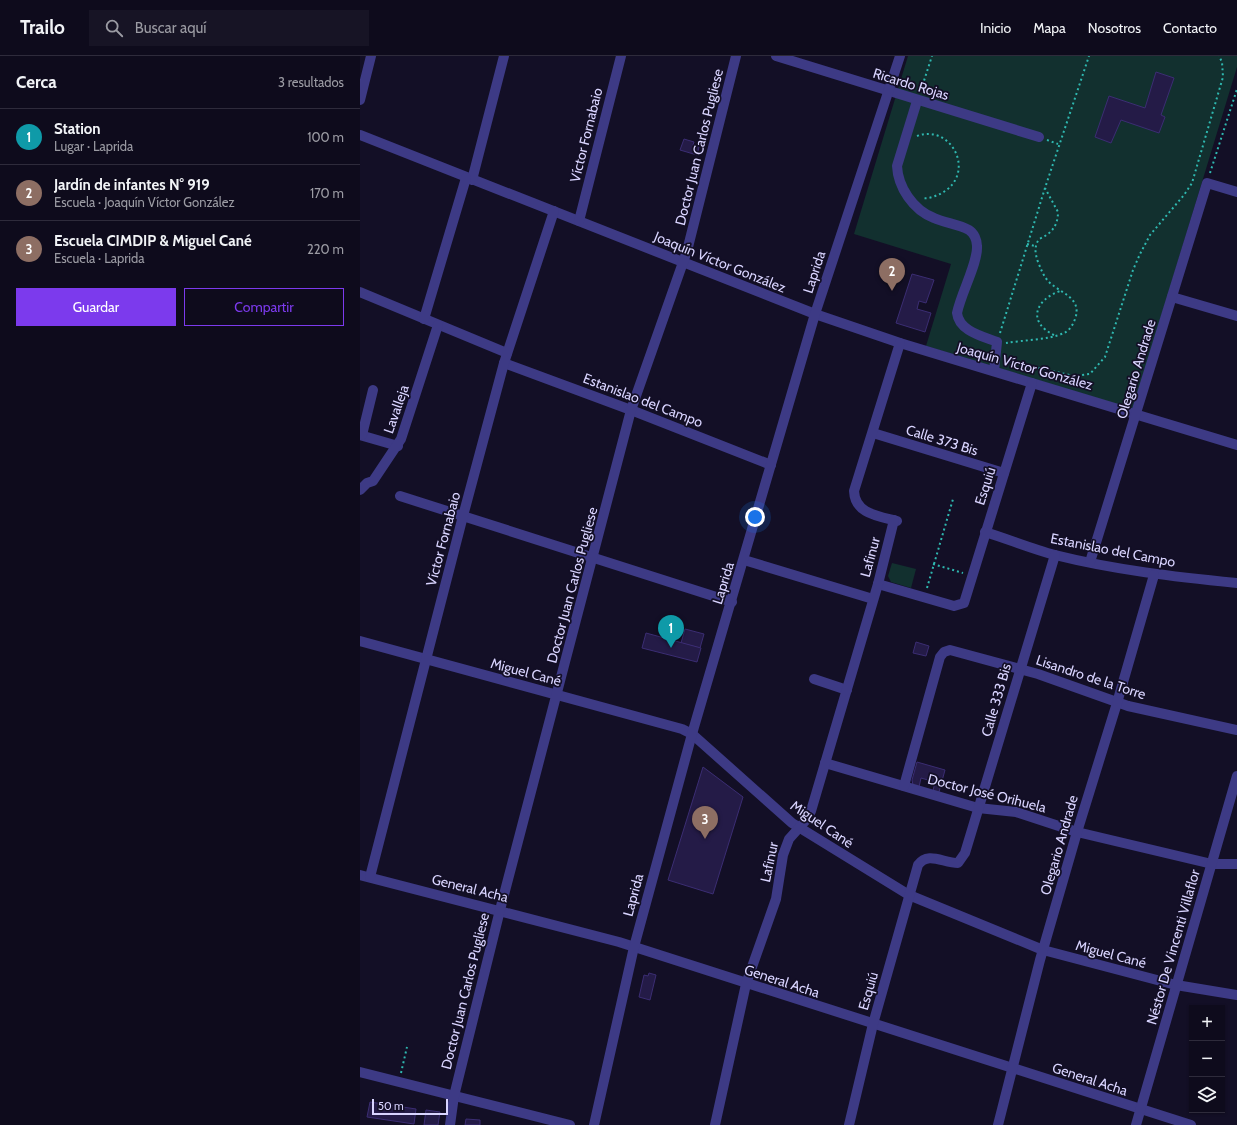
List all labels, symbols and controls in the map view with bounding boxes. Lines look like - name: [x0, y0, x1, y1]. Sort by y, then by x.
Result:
- search box: [89, 10, 369, 46]
- text: Trailo: [20, 16, 65, 39]
- icon: search: [103, 17, 125, 39]
- text: Buscar aquí: [135, 19, 207, 37]
- text: Inicio: [980, 19, 1011, 37]
- text: Mapa: [1033, 19, 1066, 37]
- text: Nosotros: [1088, 19, 1141, 37]
- text: Contacto: [1163, 19, 1217, 37]
- street label: Ricardo Rojas: [871, 64, 951, 104]
- street label: Doctor Juan Carlos Pugliese: [671, 67, 727, 227]
- text: Cerca: [16, 72, 57, 92]
- text: 3 resultados: [278, 74, 344, 90]
- street label: Víctor Fornabaio: [566, 85, 607, 184]
- text: Station: [54, 120, 101, 138]
- text: 1: [27, 129, 31, 145]
- text: 100 m: [307, 129, 344, 145]
- text: Lugar · Laprida: [54, 138, 133, 154]
- text: Jardín de infantes N° 919: [54, 176, 210, 194]
- text: 2: [26, 185, 32, 201]
- text: 170 m: [310, 185, 344, 201]
- text: Escuela · Joaquín Víctor González: [54, 194, 235, 210]
- street label: Joaquín Víctor González: [651, 227, 789, 297]
- text: Escuela CIMDIP & Miguel Cané: [54, 232, 252, 250]
- text: 3: [25, 241, 33, 257]
- text: 220 m: [307, 241, 344, 257]
- street label: Laprida: [799, 248, 829, 295]
- text: Escuela · Laprida: [54, 250, 144, 266]
- pin: 2: [879, 258, 905, 291]
- button: Guardar: [16, 288, 176, 326]
- button: Compartir: [184, 288, 344, 326]
- street label: Olegario Andrade: [1112, 317, 1160, 421]
- street label: Joaquín Víctor González: [954, 338, 1095, 394]
- street label: Estanislao del Campo: [581, 369, 706, 431]
- street label: Lavalleja: [379, 382, 413, 436]
- street label: Calle 373 Bis: [904, 420, 980, 460]
- street label: Esquiú: [970, 465, 1000, 507]
- street label: Víctor Fornabaio: [422, 490, 464, 588]
- street label: Doctor Juan Carlos Pugliese: [542, 505, 602, 665]
- your location: [745, 507, 765, 527]
- street label: Estanislao del Campo: [1049, 529, 1177, 571]
- street label: Lafinur: [856, 534, 884, 579]
- street label: Laprida: [708, 559, 738, 606]
- pin: 1: [658, 615, 684, 648]
- street label: Lisandro de la Torre: [1034, 651, 1148, 703]
- street label: Miguel Cané: [489, 654, 563, 690]
- street label: Calle 333 Bis: [977, 661, 1015, 739]
- street label: Doctor José Orihuela: [926, 770, 1048, 816]
- street label: Olegario Andrade: [1036, 793, 1082, 897]
- street label: Miguel Cané: [787, 796, 857, 852]
- pin: 3: [692, 806, 718, 839]
- street label: Lafinur: [756, 840, 782, 884]
- street label: Néstor De Vincenti Villaflor: [1142, 867, 1204, 1027]
- street label: General Acha: [430, 870, 510, 906]
- street label: Laprida: [619, 871, 647, 918]
- street label: Doctor Juan Carlos Pugliese: [437, 911, 493, 1071]
- street label: Miguel Cané: [1074, 936, 1148, 972]
- street label: General Acha: [742, 960, 822, 1002]
- street label: Esquiú: [854, 970, 882, 1012]
- map controls: [1189, 1005, 1225, 1113]
- button: +: [1189, 1005, 1225, 1041]
- button: −: [1189, 1041, 1225, 1077]
- street label: General Acha: [1050, 1058, 1130, 1100]
- button: layers: [1189, 1077, 1225, 1113]
- scale bar: [372, 1097, 448, 1116]
- text: 50 m: [378, 1099, 404, 1113]

